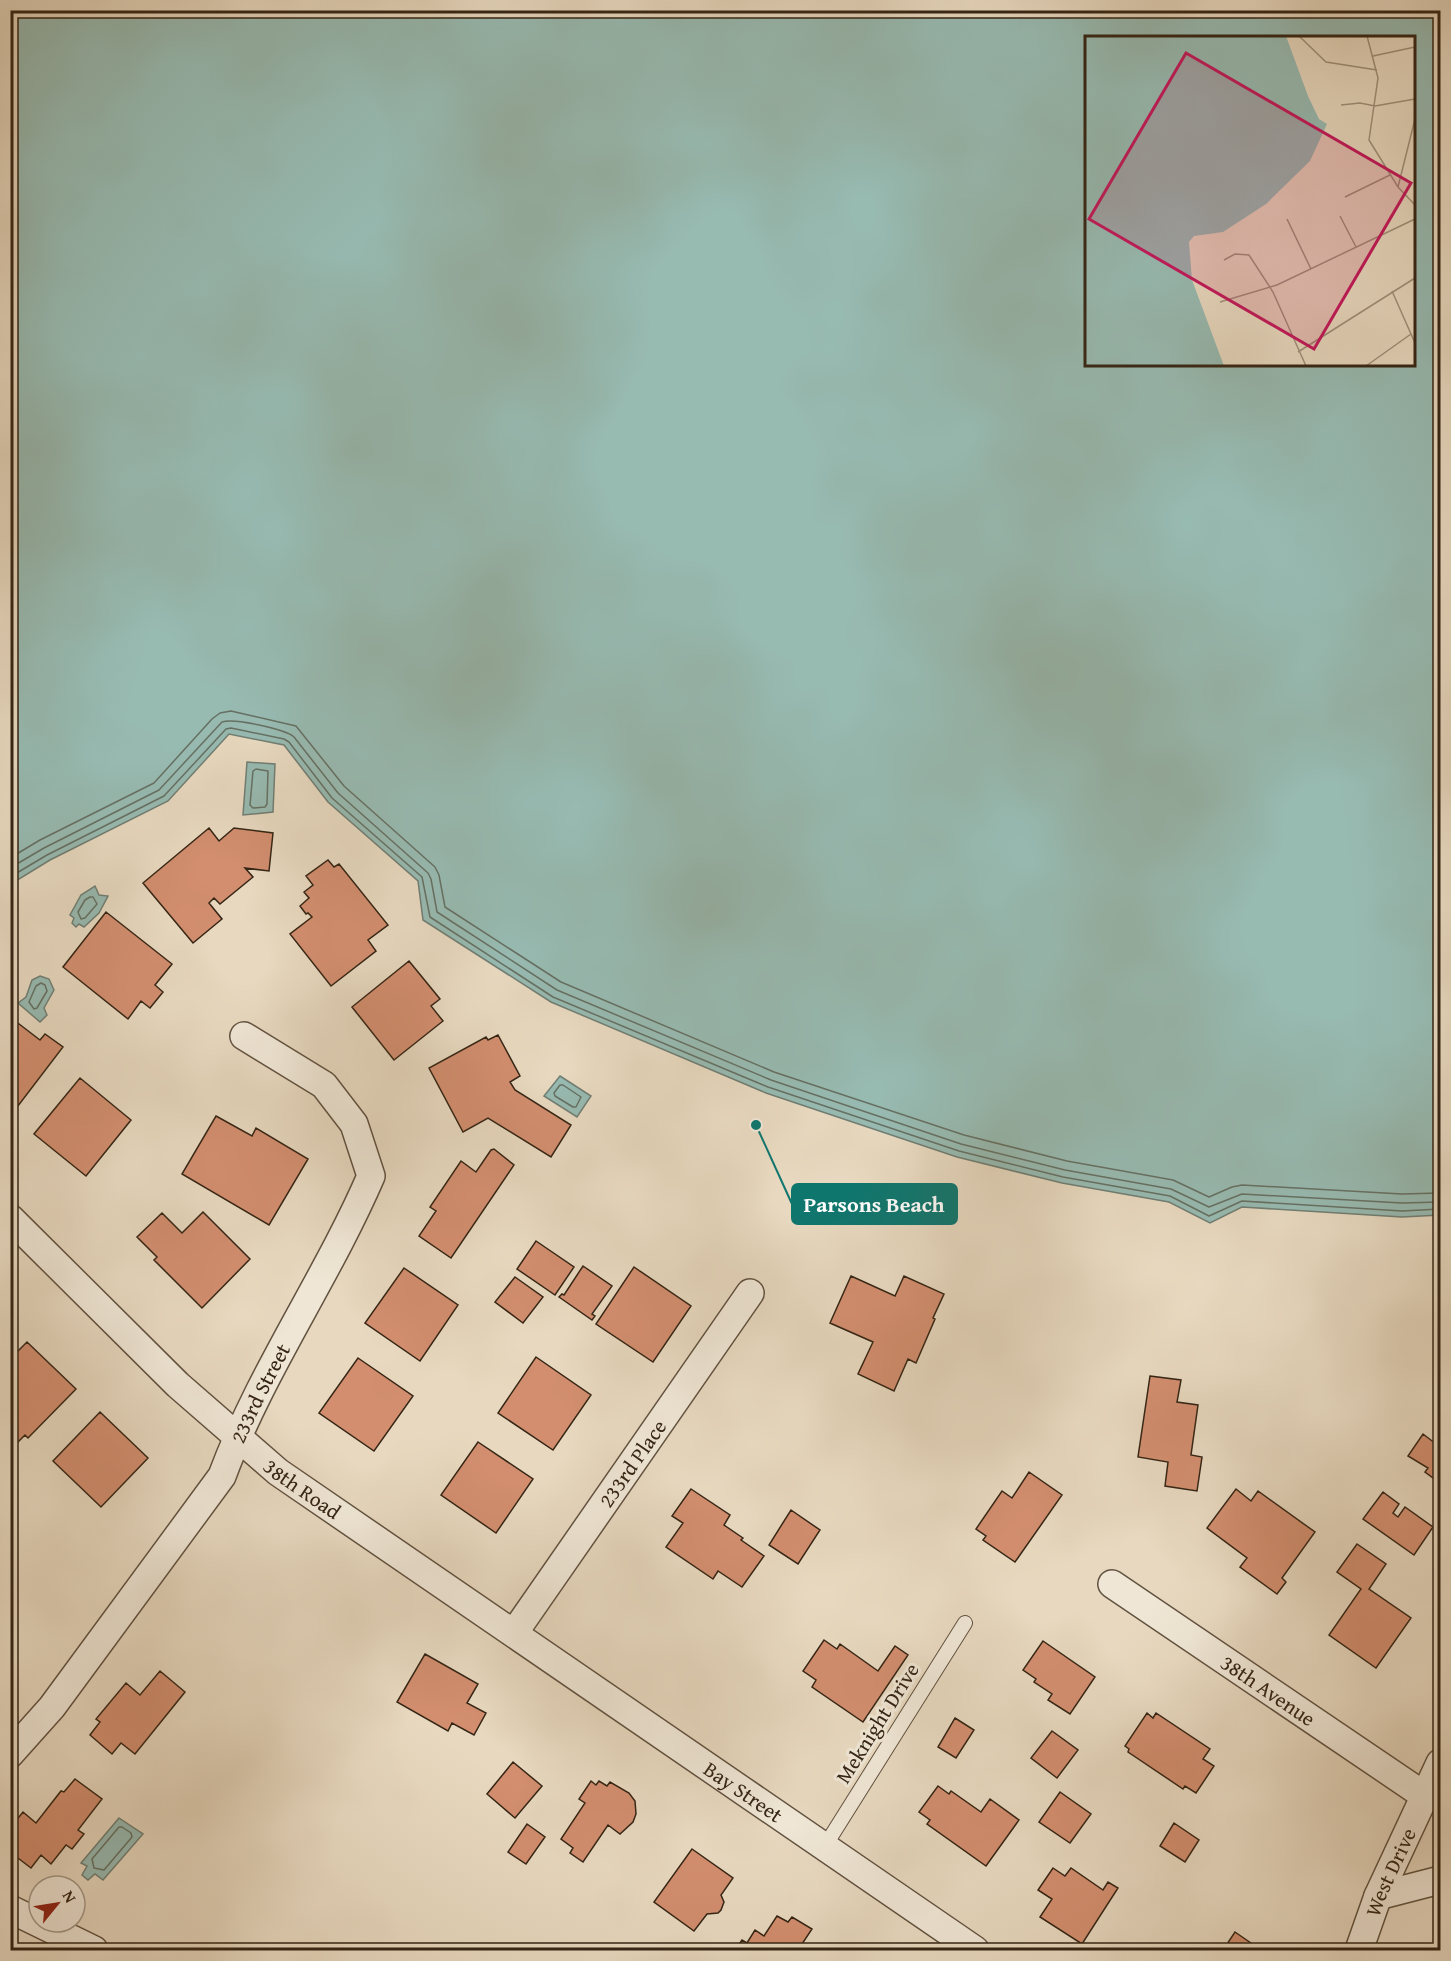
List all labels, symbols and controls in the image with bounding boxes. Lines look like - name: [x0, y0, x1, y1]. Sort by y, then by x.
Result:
- inset map: [1085, 36, 1415, 366]
- callout: Parsons Beach: [792, 1184, 957, 1224]
- text: Parsons Beach: [803, 1188, 945, 1220]
- street label: 233rd Street: [222, 1337, 298, 1448]
- street label: 233rd Place: [591, 1413, 674, 1513]
- street label: 38th Road: [257, 1451, 348, 1527]
- street label: 38th Avenue: [1215, 1647, 1322, 1733]
- street label: Meknight Drive: [828, 1657, 926, 1789]
- street label: Bay Street: [698, 1753, 790, 1830]
- street label: West Drive: [1357, 1822, 1423, 1920]
- north arrow: [27, 1874, 87, 1934]
- text: N: [57, 1886, 83, 1907]

